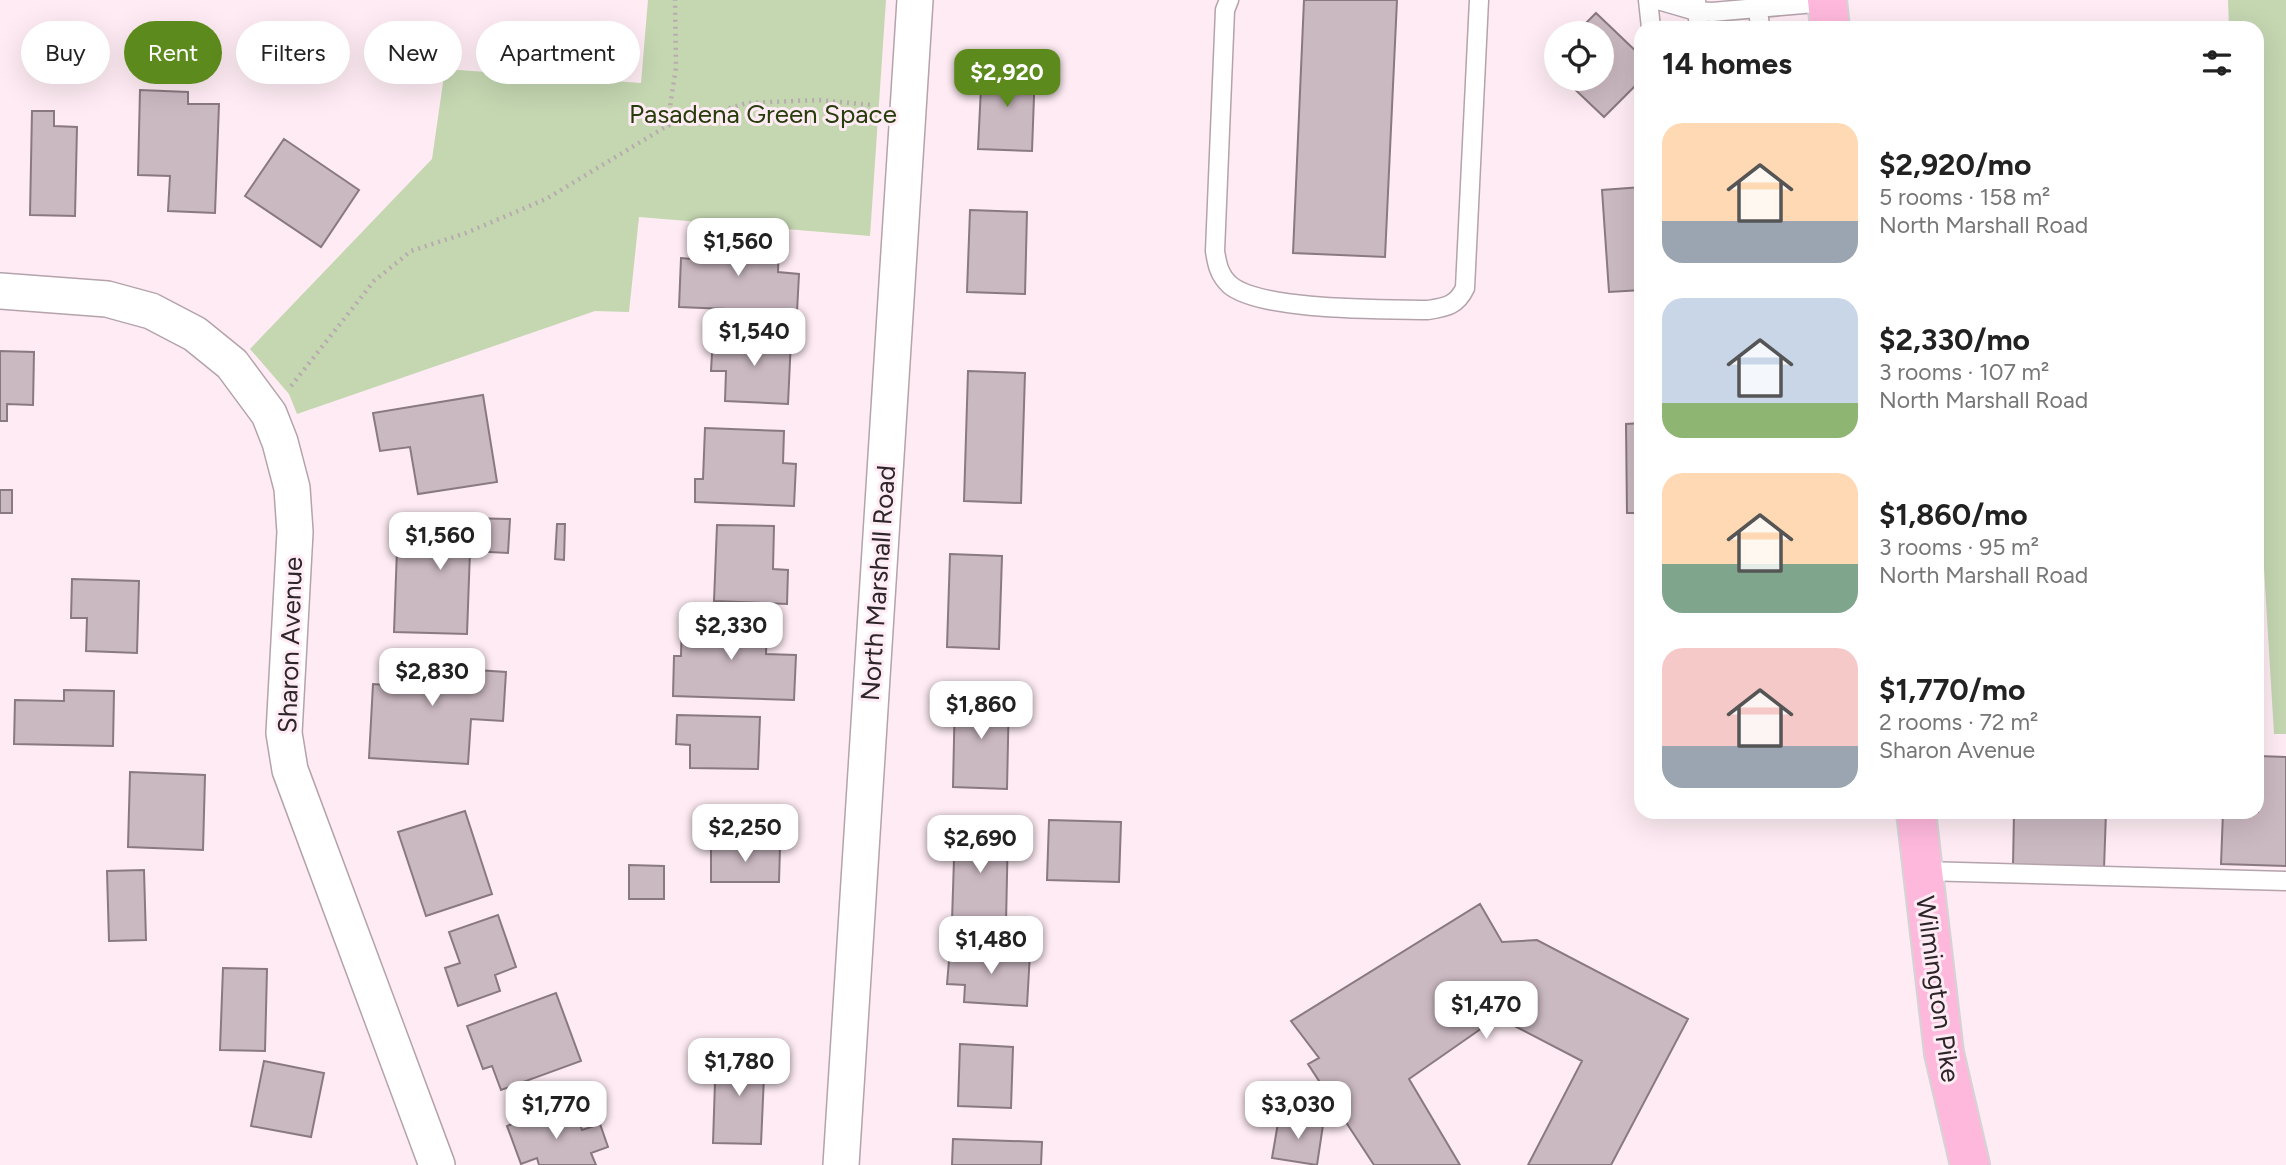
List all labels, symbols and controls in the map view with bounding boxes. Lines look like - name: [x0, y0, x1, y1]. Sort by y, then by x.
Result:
- chip: Buy: [21, 21, 110, 84]
- chip: Rent: [124, 21, 222, 84]
- chip: Filters: [236, 21, 350, 84]
- chip: New: [364, 21, 462, 84]
- chip: Apartment: [476, 21, 640, 84]
- map controls: [1544, 21, 1614, 91]
- button: locate: [1544, 21, 1614, 91]
- icon: filters: [2198, 44, 2236, 82]
- text: 14 homes: [1662, 45, 1792, 82]
- pin: $2,920: [950, 50, 1064, 109]
- text: $2,920: [970, 58, 1044, 86]
- park label: Pasadena Green Space: [629, 98, 897, 130]
- text: $2,920/mo: [1879, 146, 2031, 183]
- icon: home: [1718, 151, 1802, 235]
- text: 5 rooms · 158 m²: [1879, 183, 2050, 211]
- text: North Marshall Road: [1879, 211, 2088, 239]
- pin: $1,560: [681, 218, 795, 278]
- text: $1,560: [703, 227, 773, 255]
- pin: $1,540: [697, 308, 811, 368]
- text: $1,540: [718, 317, 790, 345]
- text: $2,330/mo: [1879, 321, 2030, 358]
- icon: home: [1718, 326, 1802, 410]
- text: 3 rooms · 107 m²: [1879, 358, 2049, 386]
- text: North Marshall Road: [1879, 386, 2088, 414]
- street label: North Marshall Road: [854, 464, 902, 702]
- text: $1,860/mo: [1879, 496, 2028, 533]
- icon: home: [1718, 501, 1802, 585]
- pin: $1,560: [383, 512, 497, 572]
- text: $1,560: [405, 521, 475, 549]
- text: 3 rooms · 95 m²: [1879, 533, 2039, 561]
- street label: Sharon Avenue: [271, 556, 309, 734]
- text: North Marshall Road: [1879, 561, 2088, 589]
- pin: $2,330: [674, 602, 788, 662]
- text: $2,330: [695, 611, 767, 639]
- pin: $2,830: [375, 648, 489, 708]
- text: $2,830: [395, 657, 469, 685]
- text: $1,770/mo: [1879, 671, 2025, 708]
- icon: home: [1718, 676, 1802, 760]
- pin: $1,860: [924, 682, 1038, 741]
- text: $1,860: [946, 690, 1016, 718]
- text: 2 rooms · 72 m²: [1879, 708, 2038, 736]
- text: Sharon Avenue: [1879, 736, 2035, 764]
- pin: $2,250: [688, 804, 802, 864]
- text: $2,250: [708, 813, 782, 841]
- pin: $2,690: [923, 816, 1037, 875]
- text: $2,690: [943, 824, 1017, 852]
- street label: Wilmington Pike: [1909, 894, 1967, 1084]
- pin: $1,480: [934, 916, 1048, 976]
- text: $1,480: [955, 925, 1027, 953]
- pin: $1,470: [1429, 982, 1543, 1041]
- text: $1,470: [1451, 990, 1521, 1018]
- pin: $1,780: [682, 1038, 796, 1098]
- text: $1,780: [704, 1047, 774, 1075]
- pin: $1,770: [499, 1082, 613, 1141]
- pin: $3,030: [1241, 1082, 1355, 1141]
- text: $1,770: [522, 1090, 590, 1118]
- text: $3,030: [1261, 1090, 1335, 1118]

